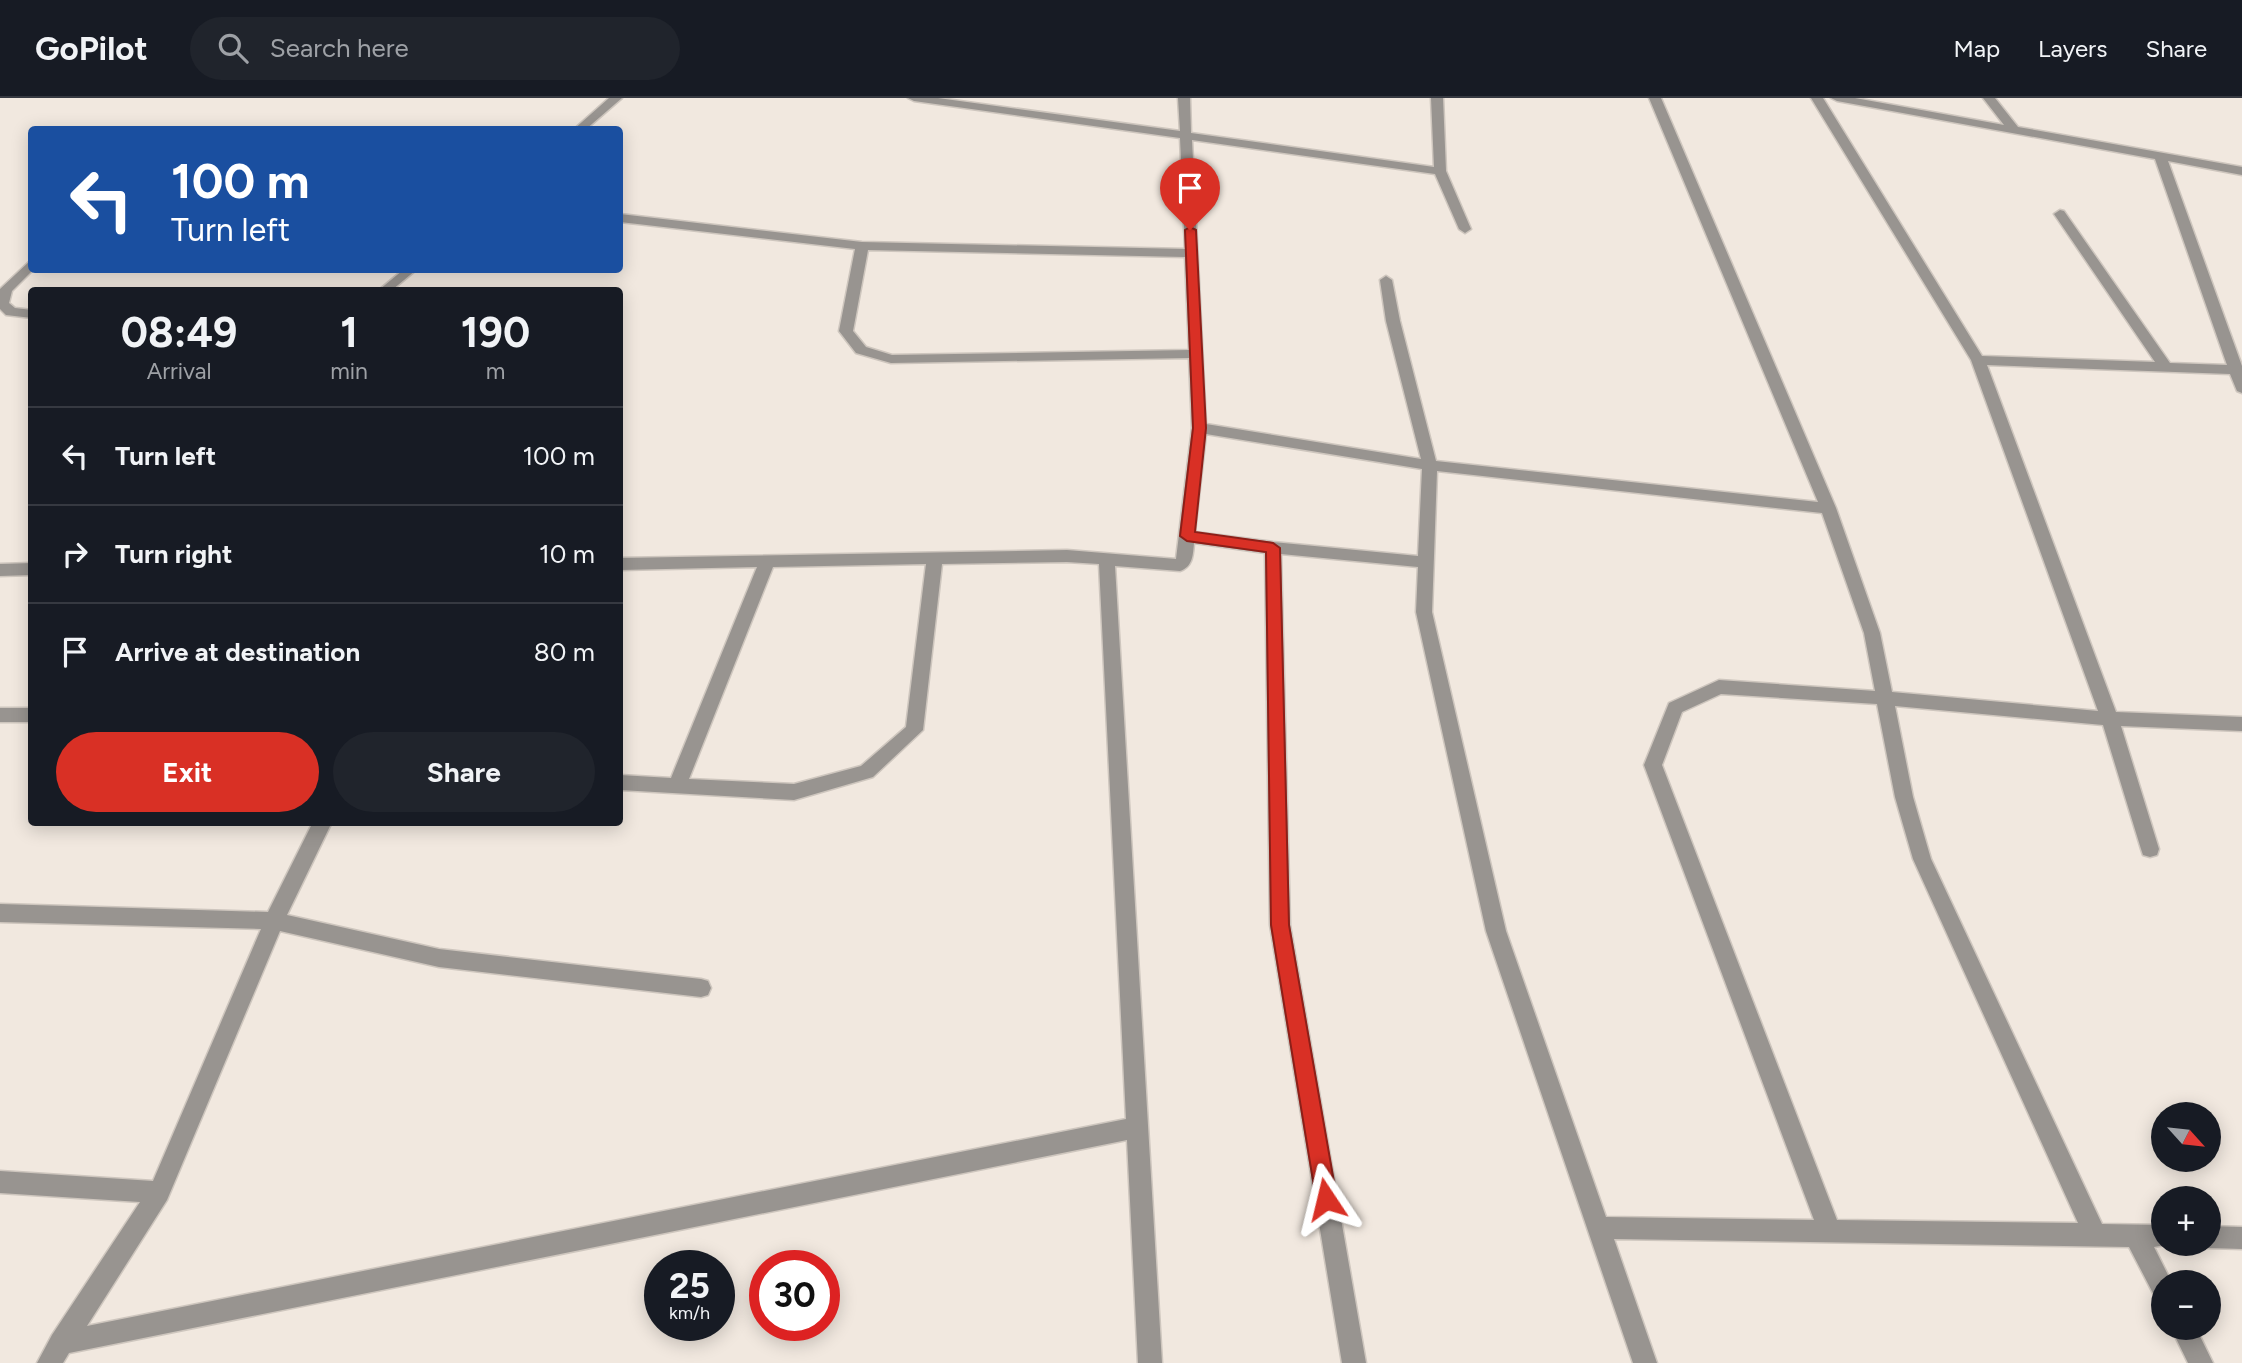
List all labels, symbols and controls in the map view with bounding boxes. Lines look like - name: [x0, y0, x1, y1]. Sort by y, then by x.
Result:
- search box: [190, 17, 680, 80]
- text: GoPilot: [35, 29, 148, 68]
- icon: search: [214, 29, 252, 67]
- text: Search here: [270, 32, 409, 64]
- text: Map: [1953, 34, 2000, 63]
- text: Layers: [2038, 34, 2107, 63]
- text: Share: [2145, 34, 2207, 63]
- text: 100 m: [171, 151, 310, 210]
- icon: left: [56, 154, 147, 245]
- pin: [1160, 158, 1220, 230]
- icon: arrive: [1171, 169, 1209, 207]
- text: Turn left: [171, 211, 290, 249]
- text: 08:49: [121, 307, 237, 358]
- text: 1: [340, 307, 358, 358]
- text: 190: [461, 307, 530, 358]
- text: Arrival: [147, 357, 212, 385]
- text: min: [330, 357, 368, 385]
- text: m: [486, 357, 505, 385]
- icon: left: [56, 437, 94, 475]
- text: Turn left: [115, 440, 216, 472]
- text: 100 m: [522, 440, 595, 472]
- icon: right: [56, 535, 94, 573]
- text: Turn right: [115, 538, 232, 570]
- text: 10 m: [539, 538, 595, 570]
- icon: arrive: [56, 633, 94, 671]
- text: Arrive at destination: [115, 636, 360, 668]
- text: 80 m: [534, 636, 595, 668]
- button: Exit: [56, 732, 319, 812]
- button: Share: [333, 732, 595, 812]
- north arrow: [2151, 1102, 2221, 1172]
- map controls: [2151, 1102, 2221, 1340]
- position arrow: [1289, 1162, 1363, 1236]
- button: +: [2151, 1186, 2221, 1256]
- speed limit sign: 30: [749, 1250, 840, 1341]
- text: 25: [669, 1265, 710, 1307]
- button: −: [2151, 1270, 2221, 1340]
- text: km/h: [669, 1302, 710, 1324]

